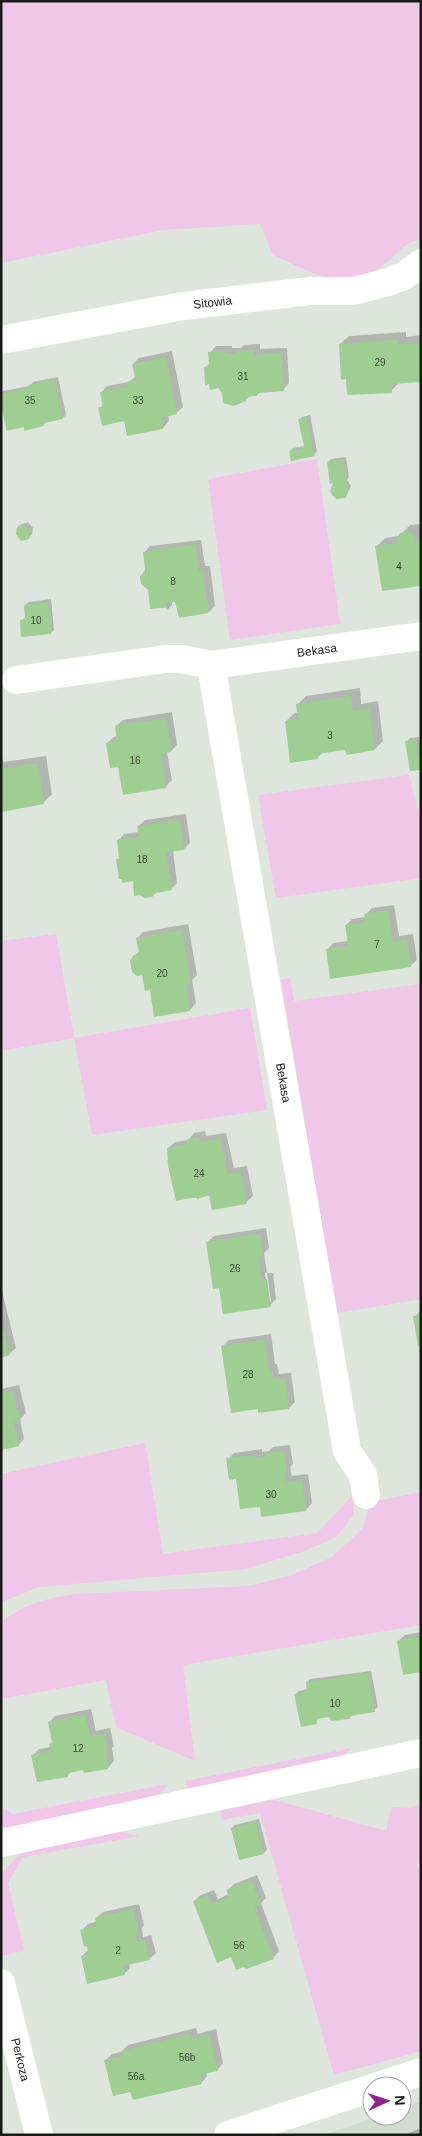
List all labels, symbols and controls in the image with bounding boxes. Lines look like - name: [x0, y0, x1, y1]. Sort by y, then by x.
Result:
- street label: Sitowia: [193, 293, 233, 312]
- house number: 29: [374, 357, 386, 368]
- house number: 31: [237, 371, 249, 382]
- house number: 35: [24, 395, 36, 406]
- house number: 33: [132, 395, 144, 406]
- house number: 4: [396, 561, 402, 572]
- house number: 8: [170, 576, 176, 587]
- house number: 10: [30, 615, 42, 626]
- street label: Bekasa: [296, 641, 338, 660]
- house number: 3: [327, 730, 333, 741]
- house number: 16: [129, 755, 141, 766]
- house number: 18: [136, 854, 148, 865]
- house number: 7: [374, 939, 380, 950]
- house number: 20: [156, 968, 168, 979]
- street label: Bekasa: [273, 1062, 294, 1104]
- house number: 24: [193, 1168, 205, 1179]
- house number: 26: [229, 1263, 241, 1274]
- house number: 28: [242, 1369, 254, 1380]
- house number: 30: [265, 1489, 277, 1500]
- house number: 10: [329, 1698, 341, 1709]
- house number: 12: [72, 1743, 84, 1754]
- house number: 56: [233, 1940, 245, 1951]
- house number: 2: [115, 1945, 121, 1956]
- street label: Perkoza: [8, 2037, 32, 2083]
- house number: 56b: [179, 2052, 196, 2063]
- house number: 56a: [128, 2071, 145, 2082]
- north arrow: [362, 2076, 412, 2126]
- text: N: [392, 2095, 408, 2106]

